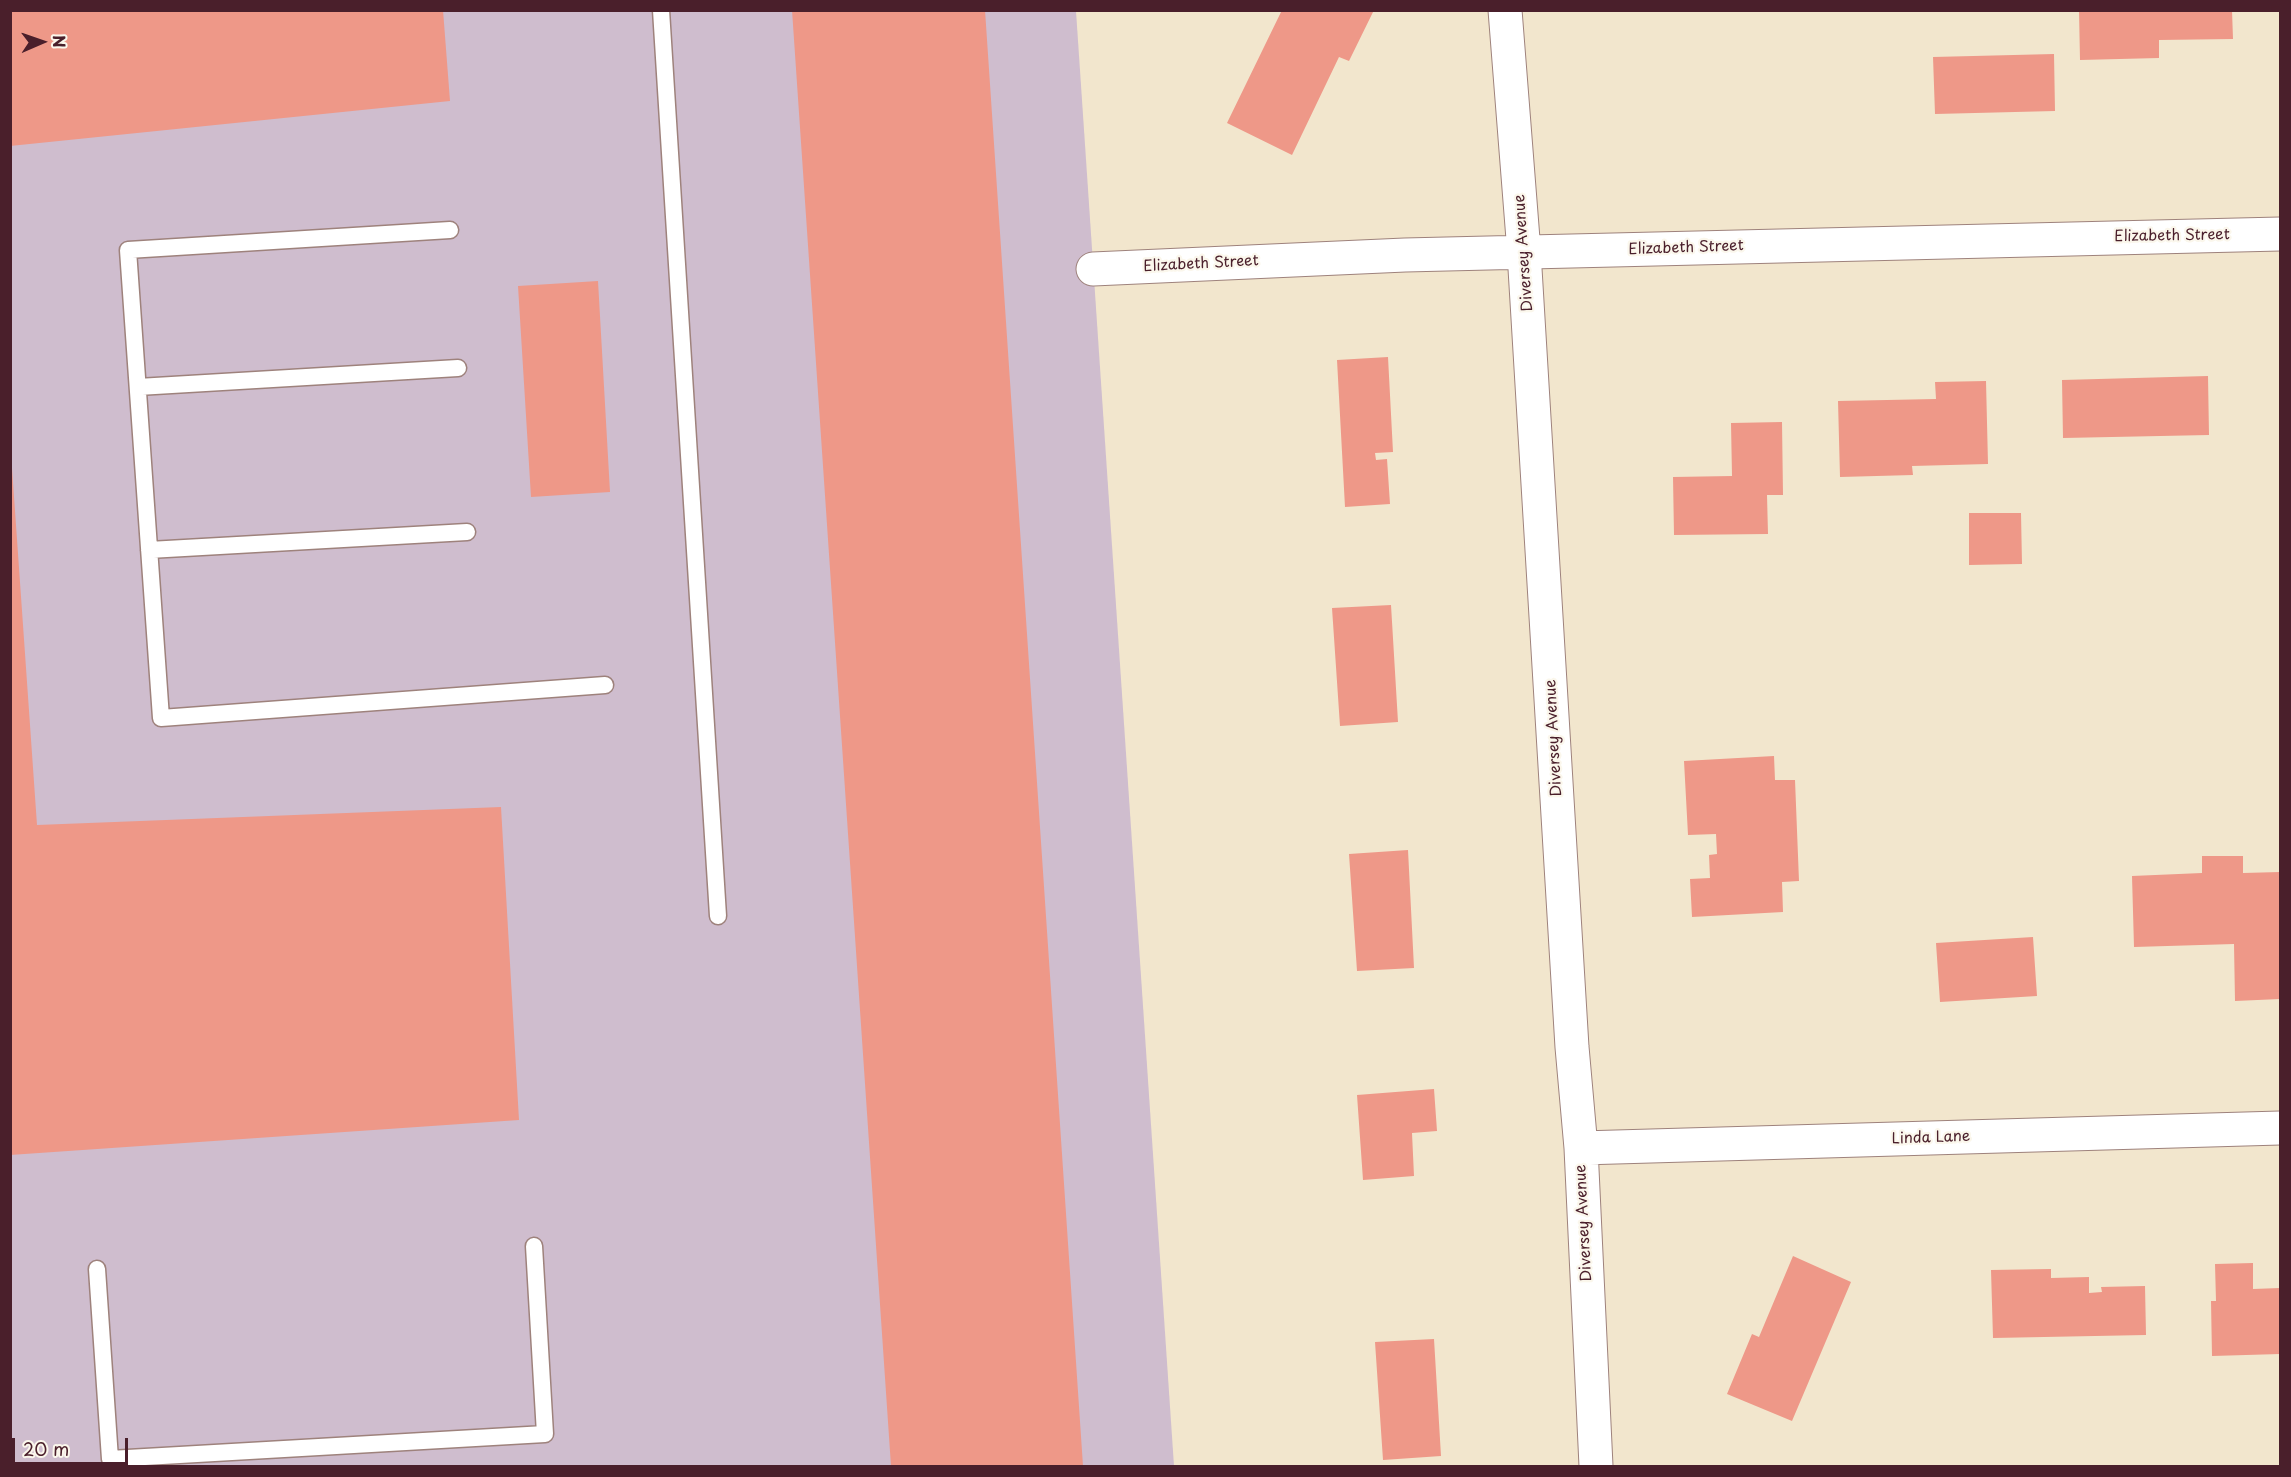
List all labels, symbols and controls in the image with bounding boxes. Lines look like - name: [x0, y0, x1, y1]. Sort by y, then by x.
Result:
- north arrow: [12, 12, 72, 72]
- text: N: [48, 35, 72, 48]
- street label: Diversey Avenue: [1511, 194, 1537, 312]
- street label: Elizabeth Street: [2114, 226, 2230, 246]
- street label: Elizabeth Street: [1628, 237, 1744, 259]
- street label: Elizabeth Street: [1143, 252, 1259, 276]
- street label: Diversey Avenue: [1542, 679, 1566, 797]
- street label: Linda Lane: [1891, 1128, 1971, 1148]
- street label: Diversey Avenue: [1572, 1164, 1596, 1282]
- scale bar: [15, 1426, 130, 1464]
- text: 20 m: [23, 1435, 69, 1462]

